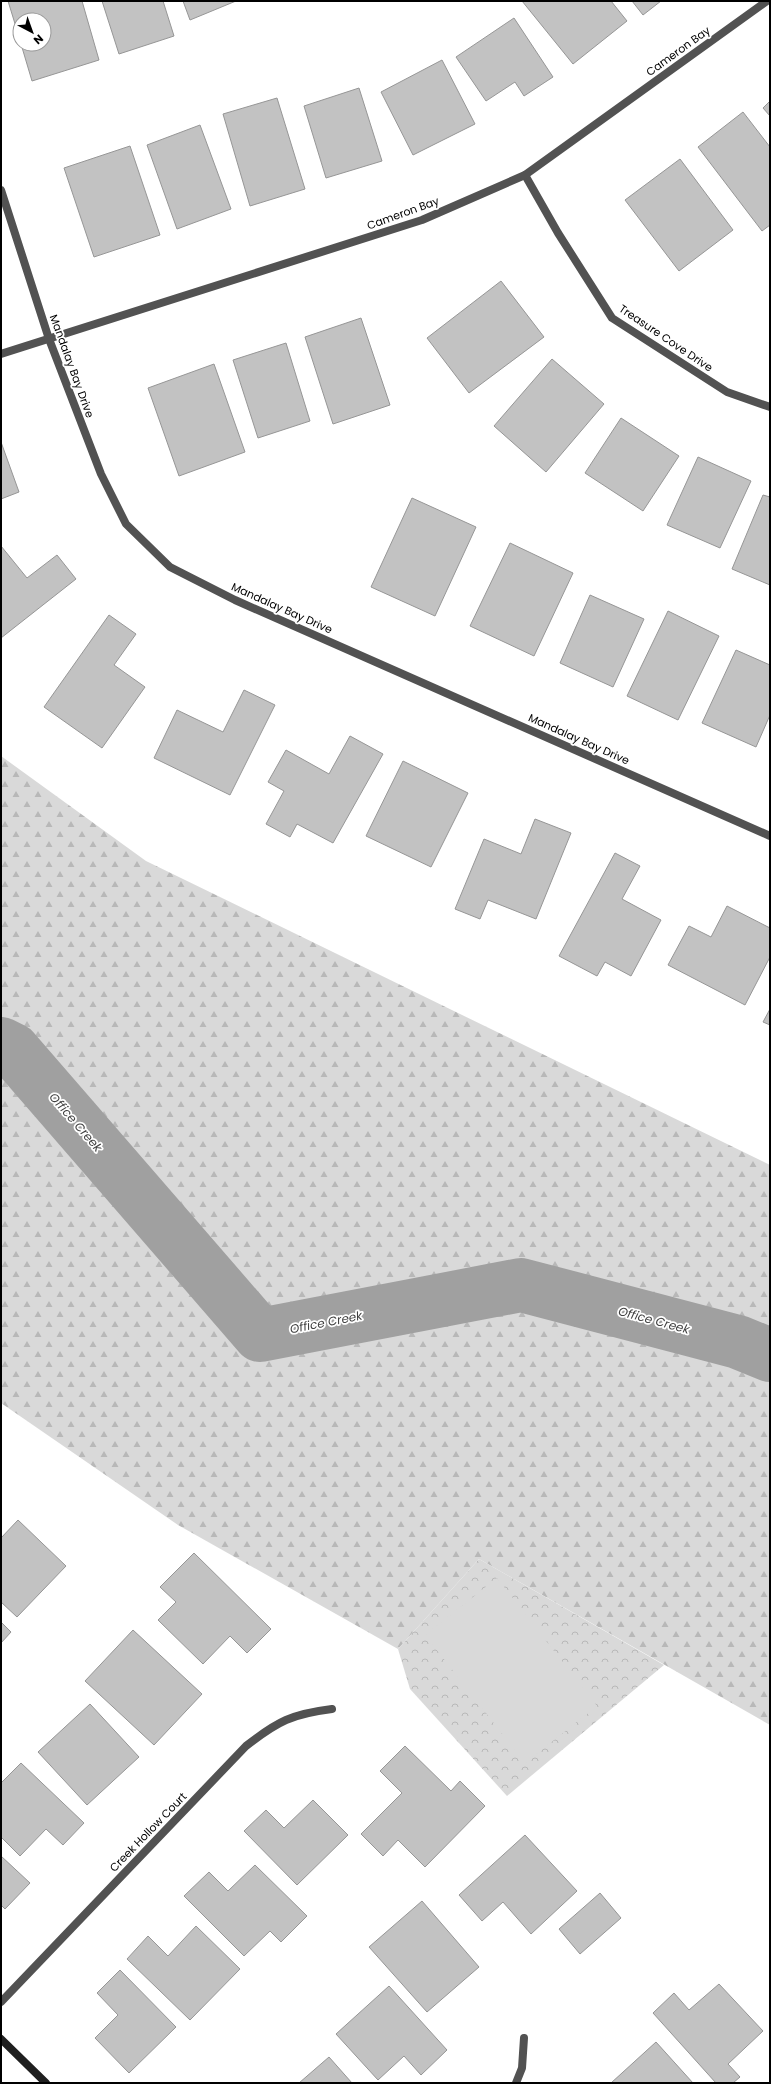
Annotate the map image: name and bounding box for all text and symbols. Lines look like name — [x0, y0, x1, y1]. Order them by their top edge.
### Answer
north arrow — [12, 12, 52, 52]
street label: Cameron Bay — [643, 22, 714, 80]
text: N — [30, 31, 47, 48]
street label: Cameron Bay — [365, 192, 442, 233]
street label: Treasure Cove Drive — [616, 301, 716, 375]
street label: Mandalay Bay Drive — [46, 312, 98, 420]
street label: Mandalay Bay Drive — [229, 579, 335, 638]
street label: Mandalay Bay Drive — [526, 710, 632, 769]
water label: Office Creek — [46, 1089, 107, 1156]
water label: Office Creek — [616, 1302, 692, 1338]
water label: Office Creek — [288, 1306, 364, 1337]
street label: Creek Hollow Court — [106, 1789, 190, 1875]

